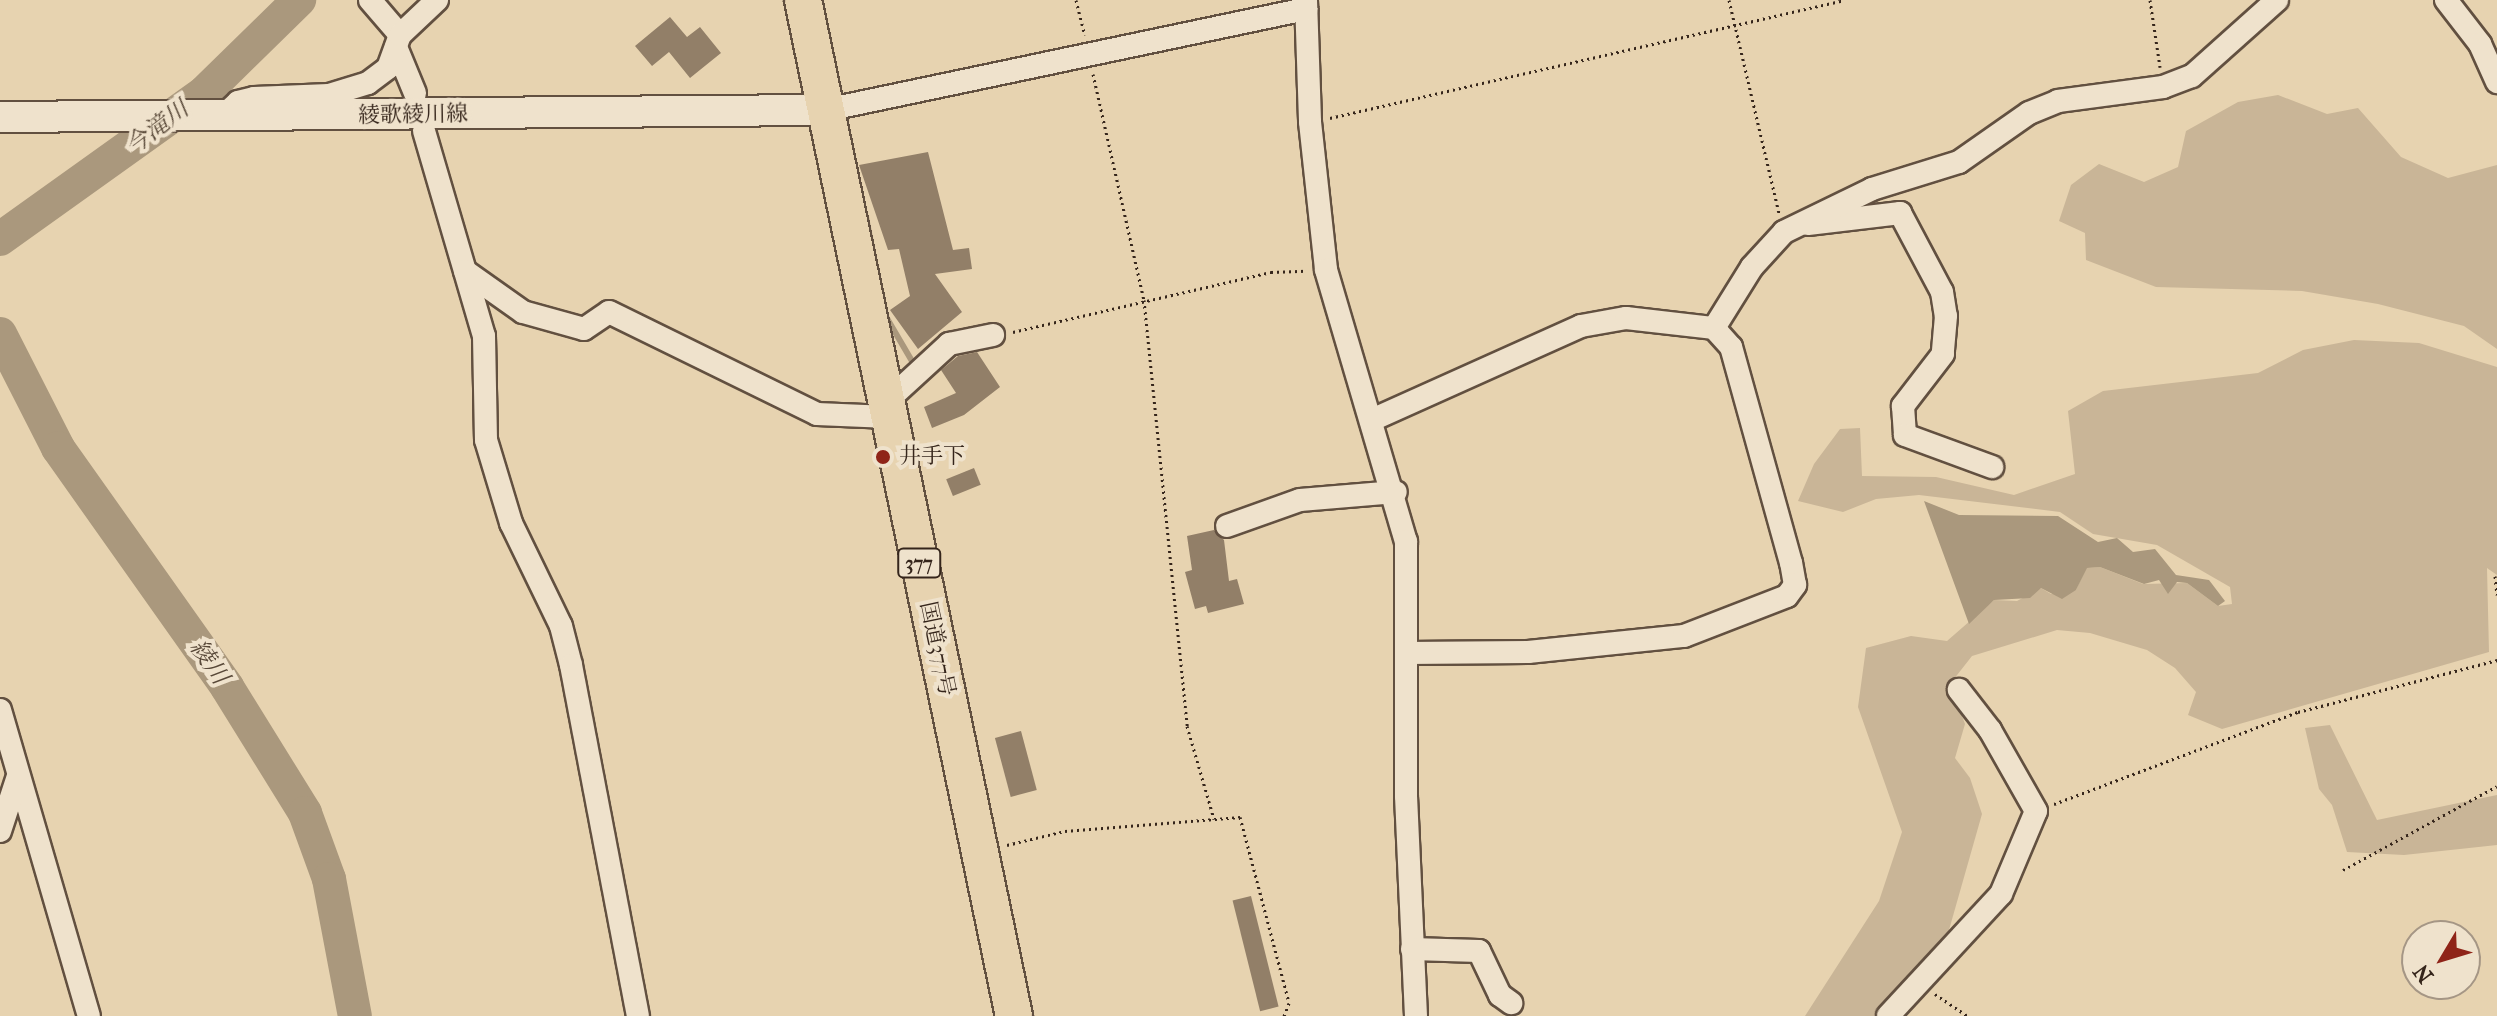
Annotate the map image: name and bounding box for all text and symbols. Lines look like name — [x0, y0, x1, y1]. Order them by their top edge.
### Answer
water label: 今滝川 — [120, 95, 194, 161]
street label: 綾歌綾川線 — [358, 101, 468, 129]
place label: 井手下 — [899, 444, 965, 470]
marker: 井手下 — [874, 448, 892, 466]
road number: 377 — [897, 547, 941, 579]
street label: 国道377号 — [914, 599, 960, 699]
water label: 綾川 — [183, 634, 235, 690]
north arrow — [2401, 920, 2481, 1000]
text: N — [2408, 959, 2439, 988]

